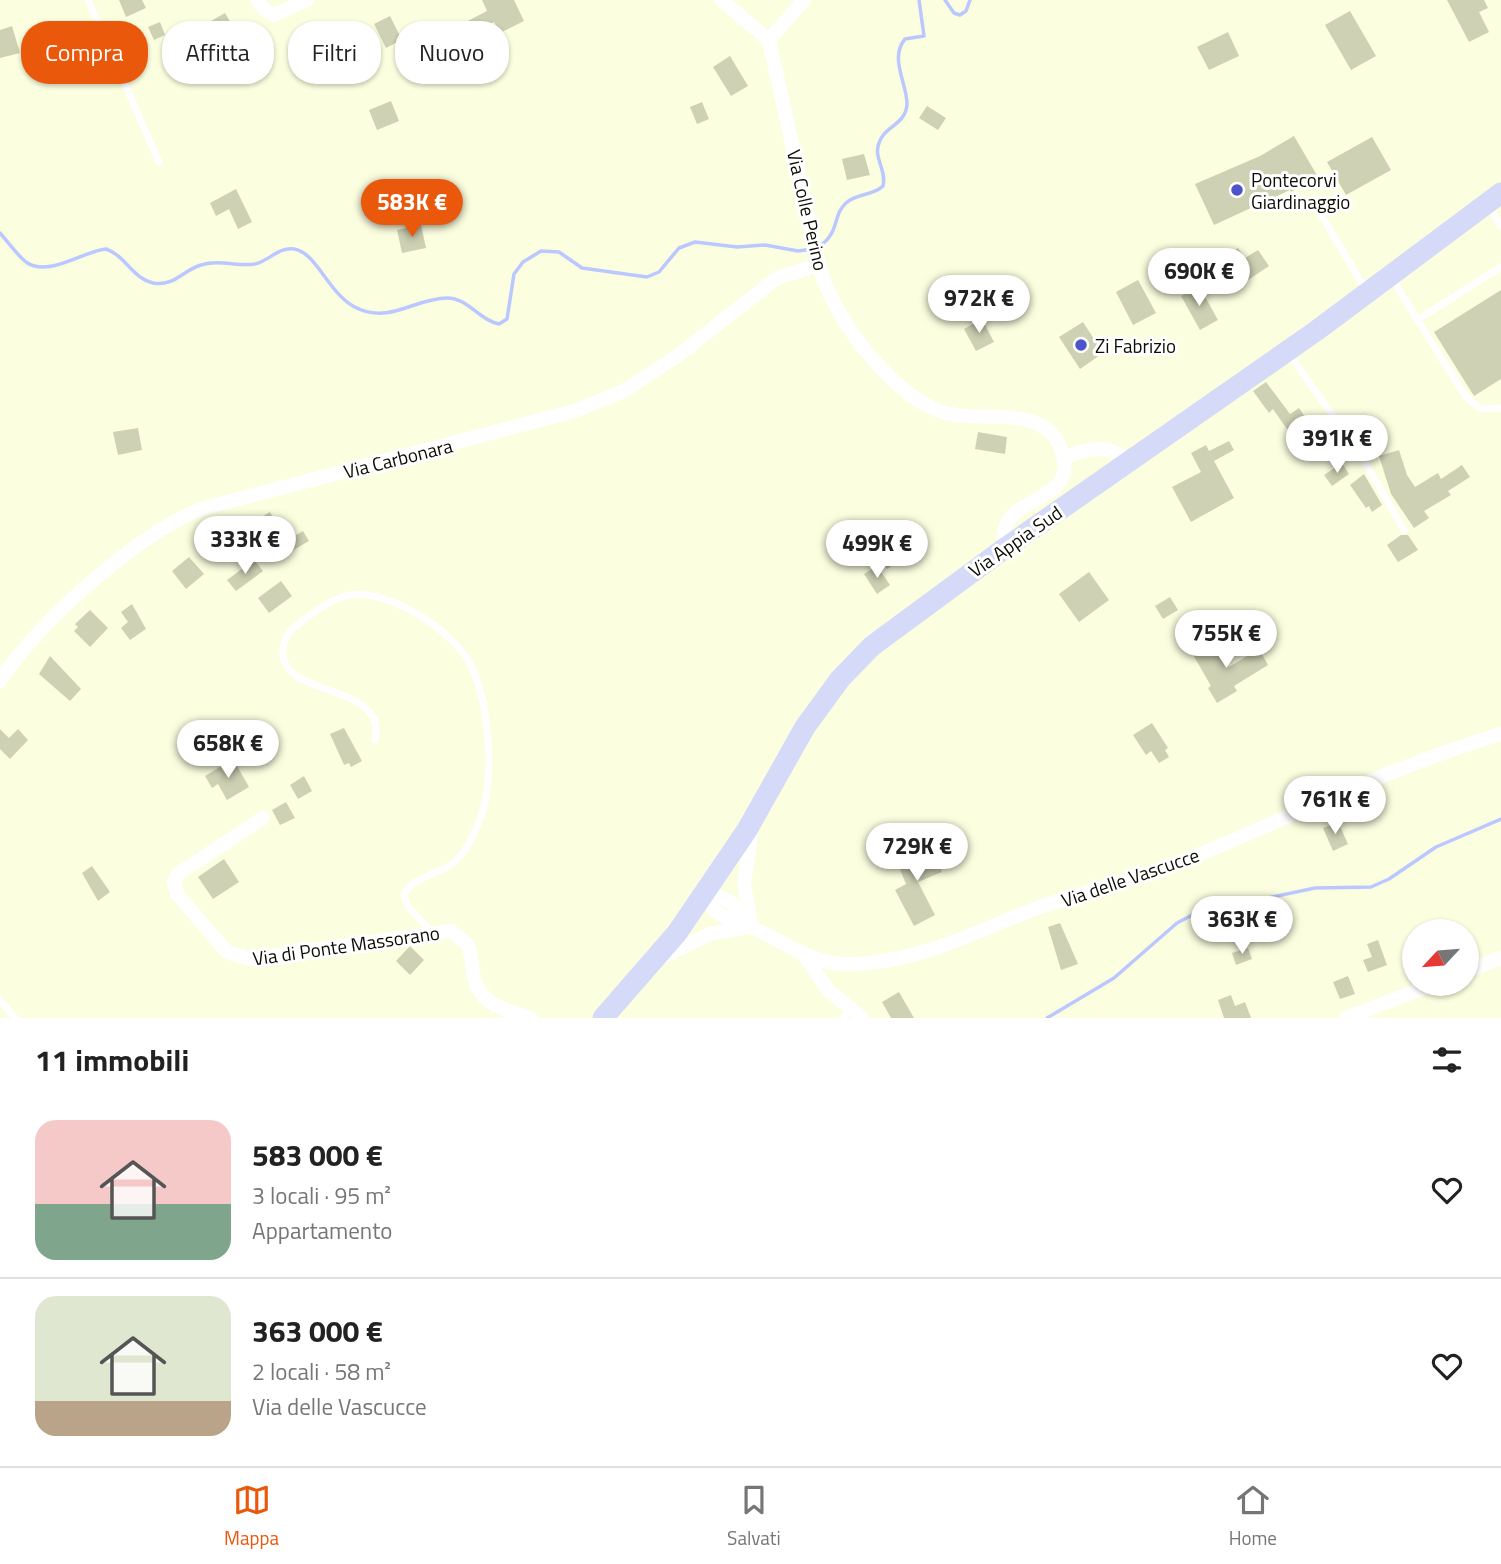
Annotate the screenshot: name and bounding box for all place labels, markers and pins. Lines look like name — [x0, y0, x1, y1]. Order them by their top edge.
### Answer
place label: Pontecorvi Giardinaggio — [1251, 165, 1350, 216]
pin: 583K € — [355, 180, 469, 239]
marker: Pontecorvi Giardinaggio — [1229, 182, 1245, 198]
pin: 690K € — [1142, 248, 1256, 308]
pin: 972K € — [922, 276, 1036, 335]
place label: Zi Fabrizio — [1095, 331, 1176, 360]
marker: Zi Fabrizio — [1073, 337, 1089, 353]
pin: 391K € — [1280, 416, 1394, 475]
pin: 333K € — [188, 516, 302, 576]
pin: 499K € — [820, 520, 934, 580]
pin: 755K € — [1169, 610, 1283, 670]
pin: 658K € — [171, 720, 285, 780]
pin: 761K € — [1278, 776, 1392, 836]
pin: 729K € — [860, 824, 974, 883]
pin: 363K € — [1185, 897, 1299, 956]

